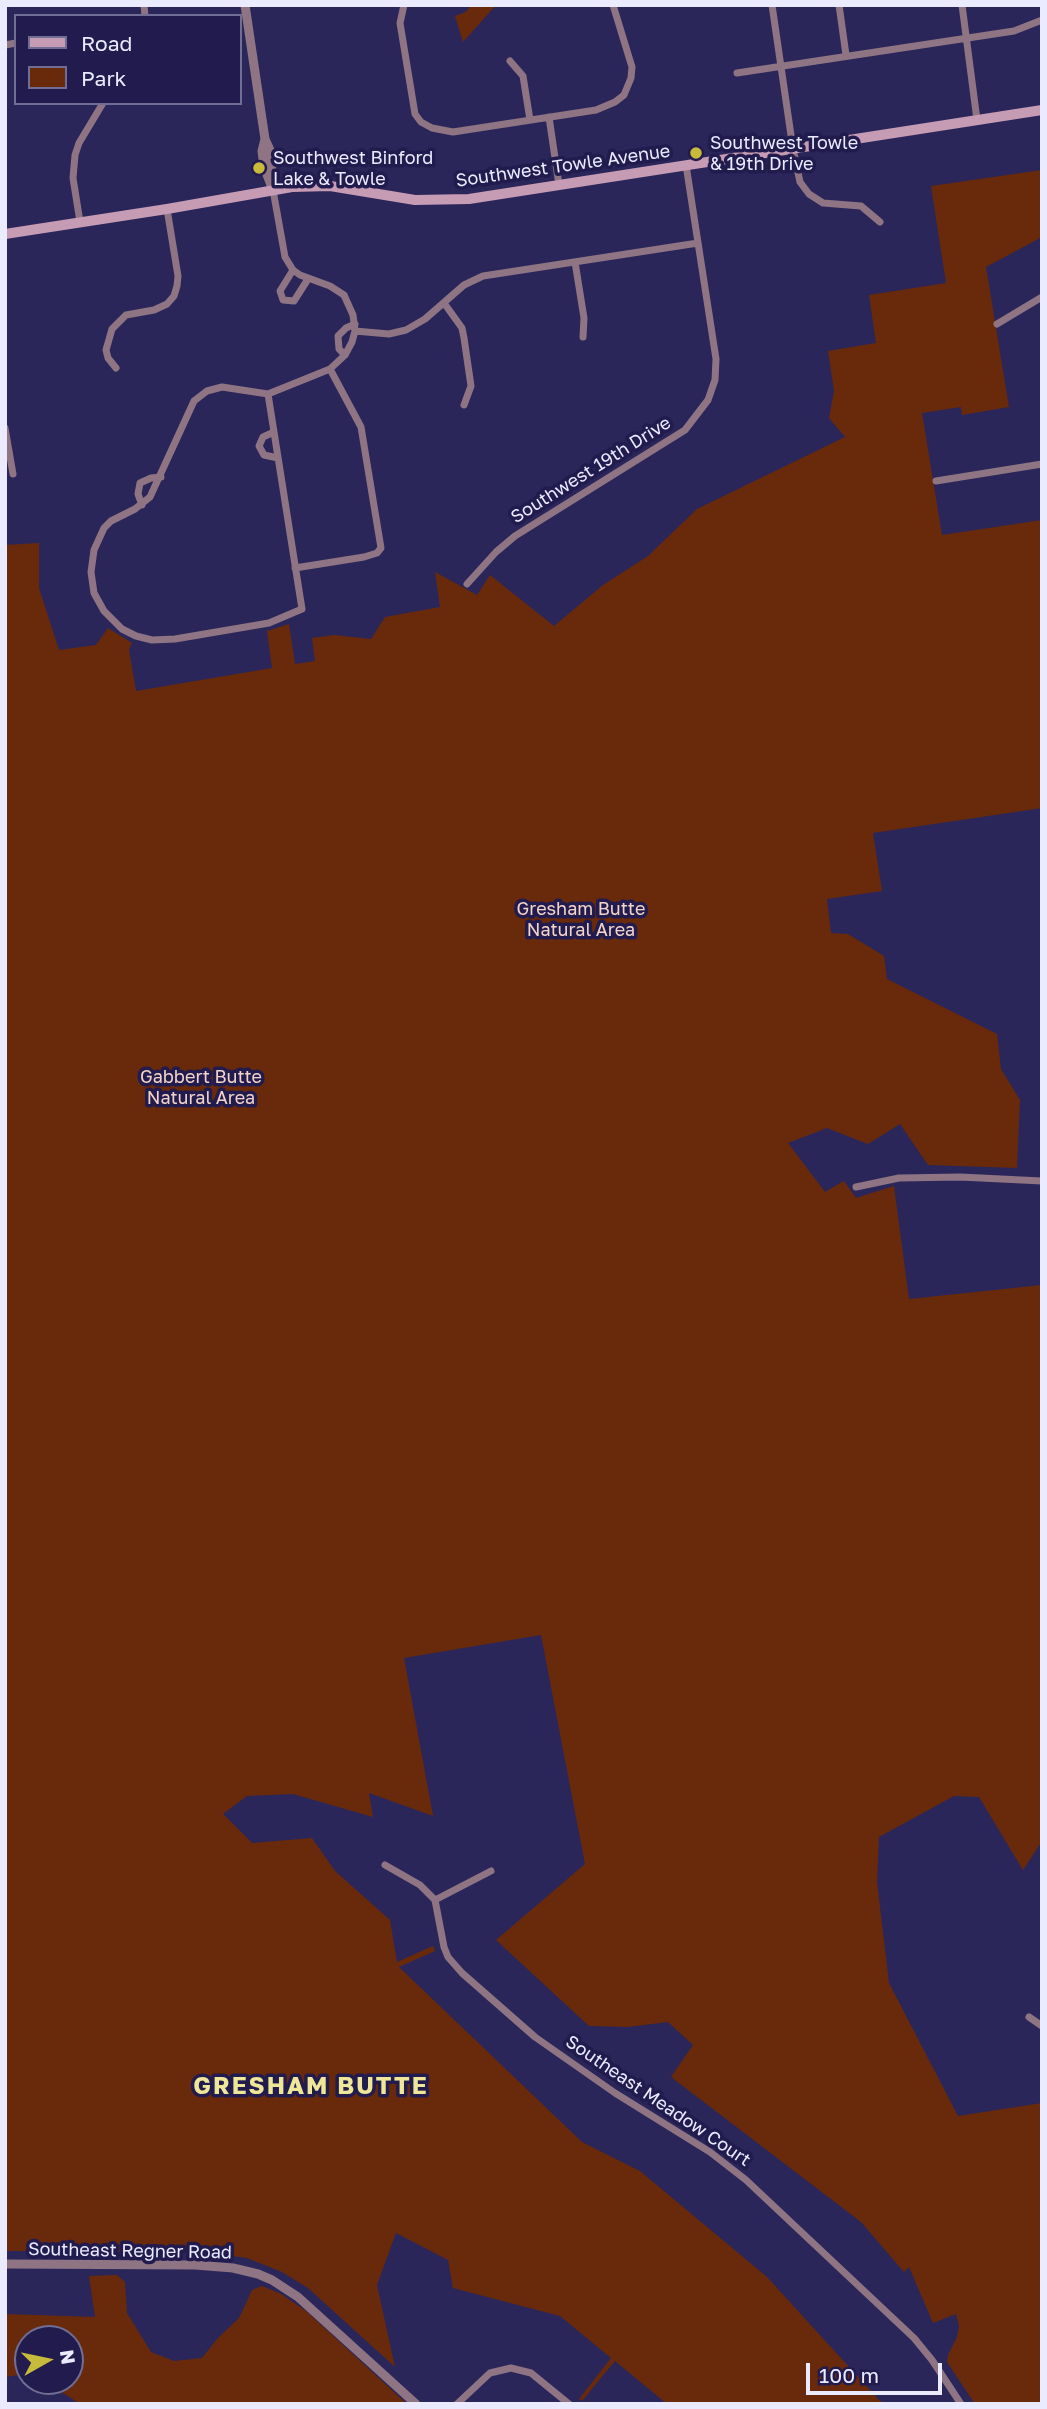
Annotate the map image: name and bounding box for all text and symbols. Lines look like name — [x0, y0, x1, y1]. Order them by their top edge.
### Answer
legend — [14, 14, 242, 105]
text: Road — [81, 30, 132, 56]
text: Park — [81, 65, 126, 91]
place label: Southwest Towle & 19th Drive — [710, 132, 858, 174]
street label: Southwest Towle Avenue — [454, 140, 672, 192]
marker: Southwest Towle & 19th Drive — [688, 145, 704, 161]
place label: Southwest Binford Lake & Towle — [273, 147, 433, 190]
marker: Southwest Binford Lake & Towle — [251, 160, 267, 176]
street label: Southwest 19th Drive — [507, 412, 675, 528]
park label: Gresham Butte Natural Area — [517, 898, 645, 940]
park label: Gabbert Butte Natural Area — [140, 1066, 262, 1108]
street label: Southeast Meadow Court — [561, 2031, 755, 2171]
district label: GRESHAM BUTTE — [195, 2072, 427, 2100]
street label: Southeast Regner Road — [28, 2238, 232, 2264]
north arrow — [14, 2325, 84, 2395]
text: N — [56, 2348, 81, 2366]
scale bar — [809, 2350, 946, 2394]
text: 100 m — [819, 2362, 879, 2388]

